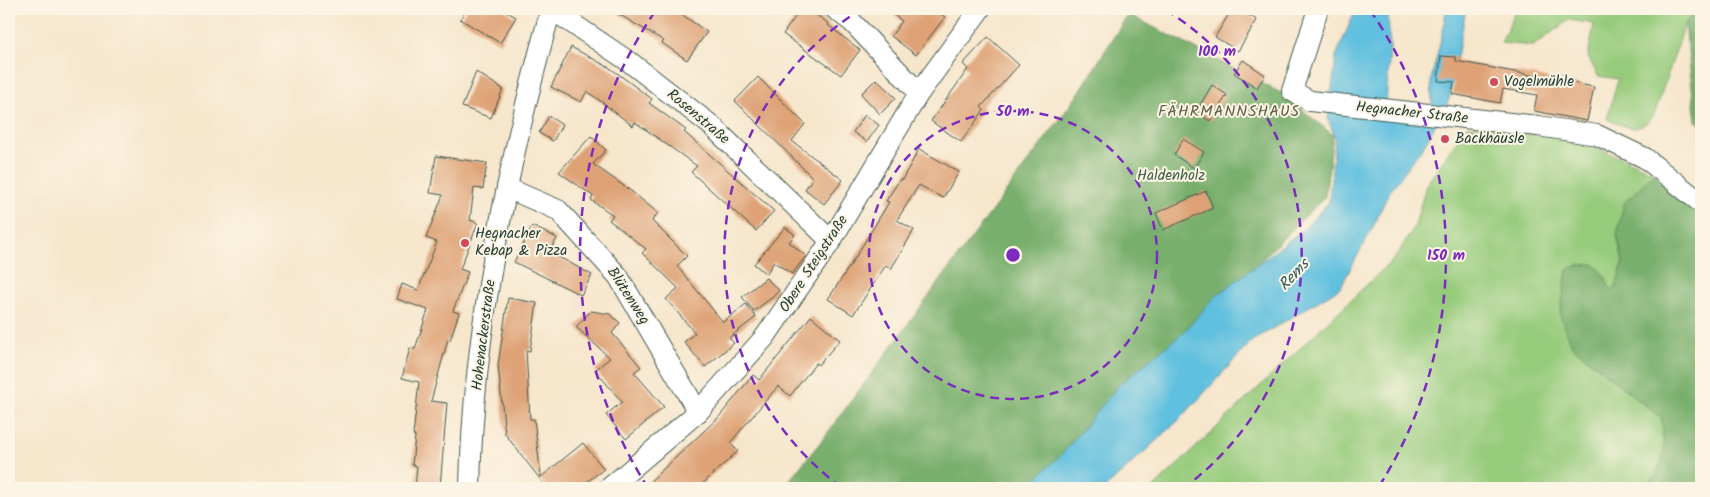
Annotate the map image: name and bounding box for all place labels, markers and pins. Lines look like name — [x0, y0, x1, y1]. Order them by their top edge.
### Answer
place label: Vogelmühle — [1504, 70, 1574, 94]
marker: Vogelmühle — [1488, 76, 1500, 88]
place label: Backhäusle — [1455, 127, 1525, 151]
marker: Backhäusle — [1439, 133, 1451, 145]
place label: Hegnacher Kebap & Pizza — [475, 222, 567, 263]
marker: Hegnacher Kebap & Pizza — [459, 237, 471, 249]
centre of rings — [1004, 246, 1022, 264]

